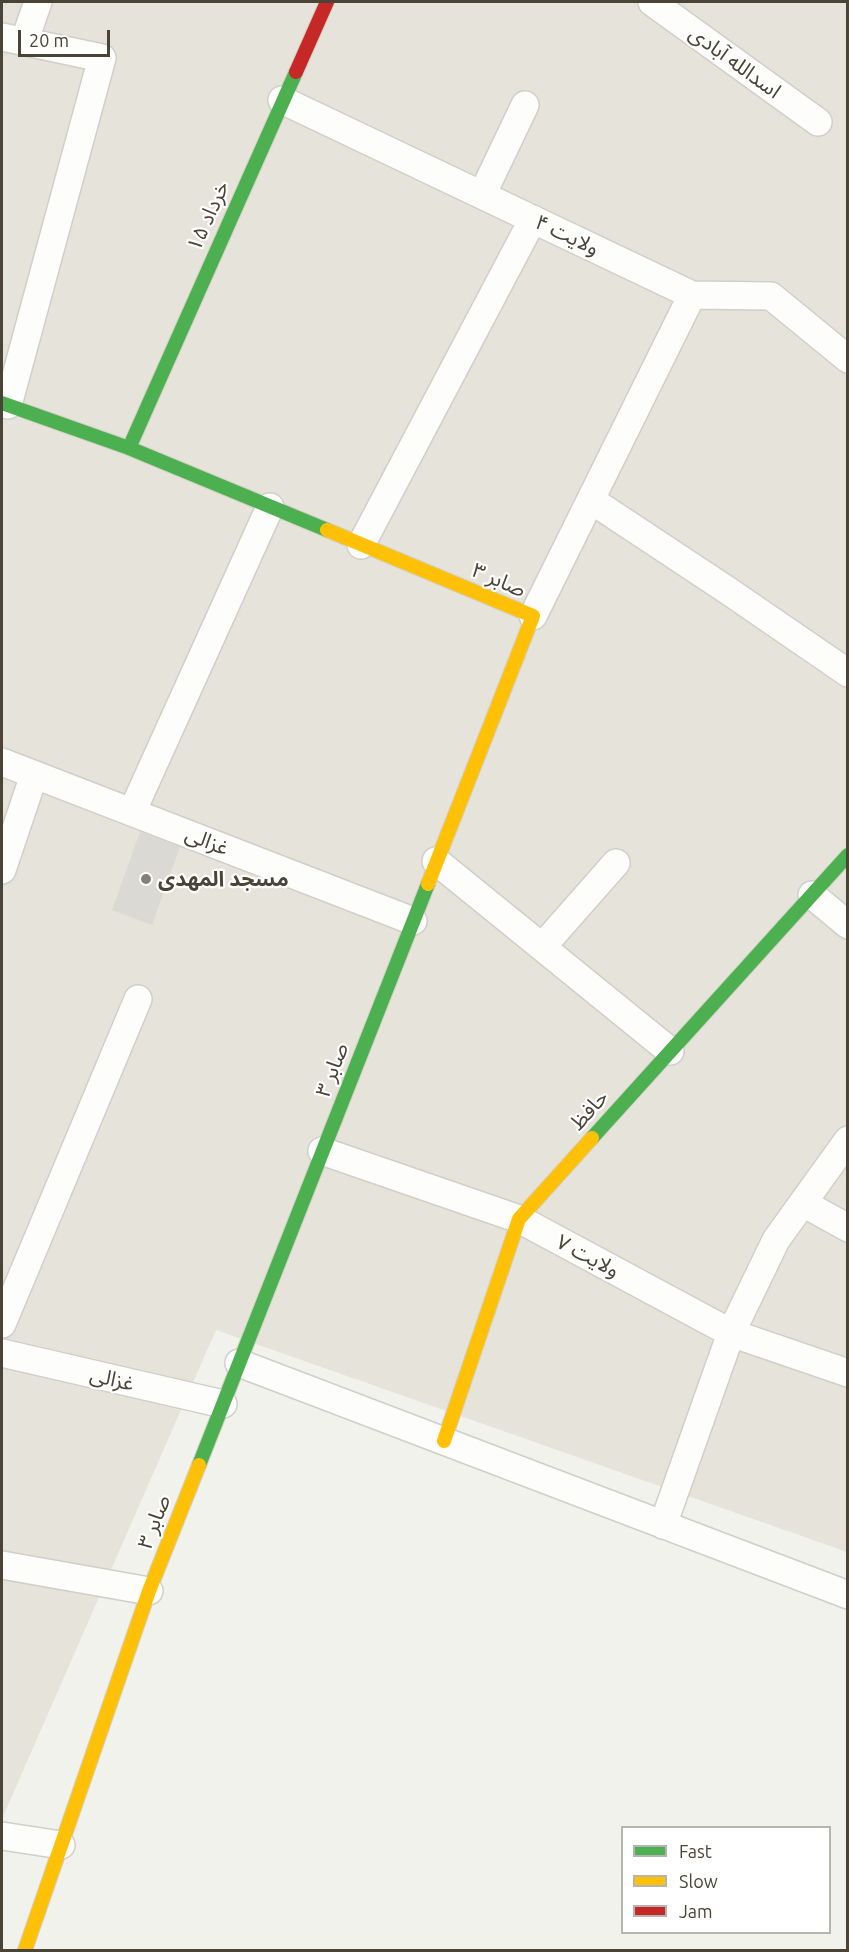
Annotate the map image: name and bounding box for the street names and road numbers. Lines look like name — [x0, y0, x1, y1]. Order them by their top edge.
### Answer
street label: اسدالله آبادی — [684, 20, 786, 104]
street label: ۱۵ خرداد — [181, 177, 235, 255]
street label: ولایت ۴ — [531, 209, 603, 261]
street label: صابر ۳ — [468, 557, 530, 603]
street label: غزالی — [182, 821, 232, 861]
street label: صابر ۳ — [310, 1039, 354, 1101]
street label: حافظ — [564, 1085, 614, 1135]
street label: ولایت ۷ — [552, 1229, 624, 1283]
street label: غزالی — [88, 1362, 136, 1396]
street label: صابر ۳ — [132, 1491, 176, 1553]

